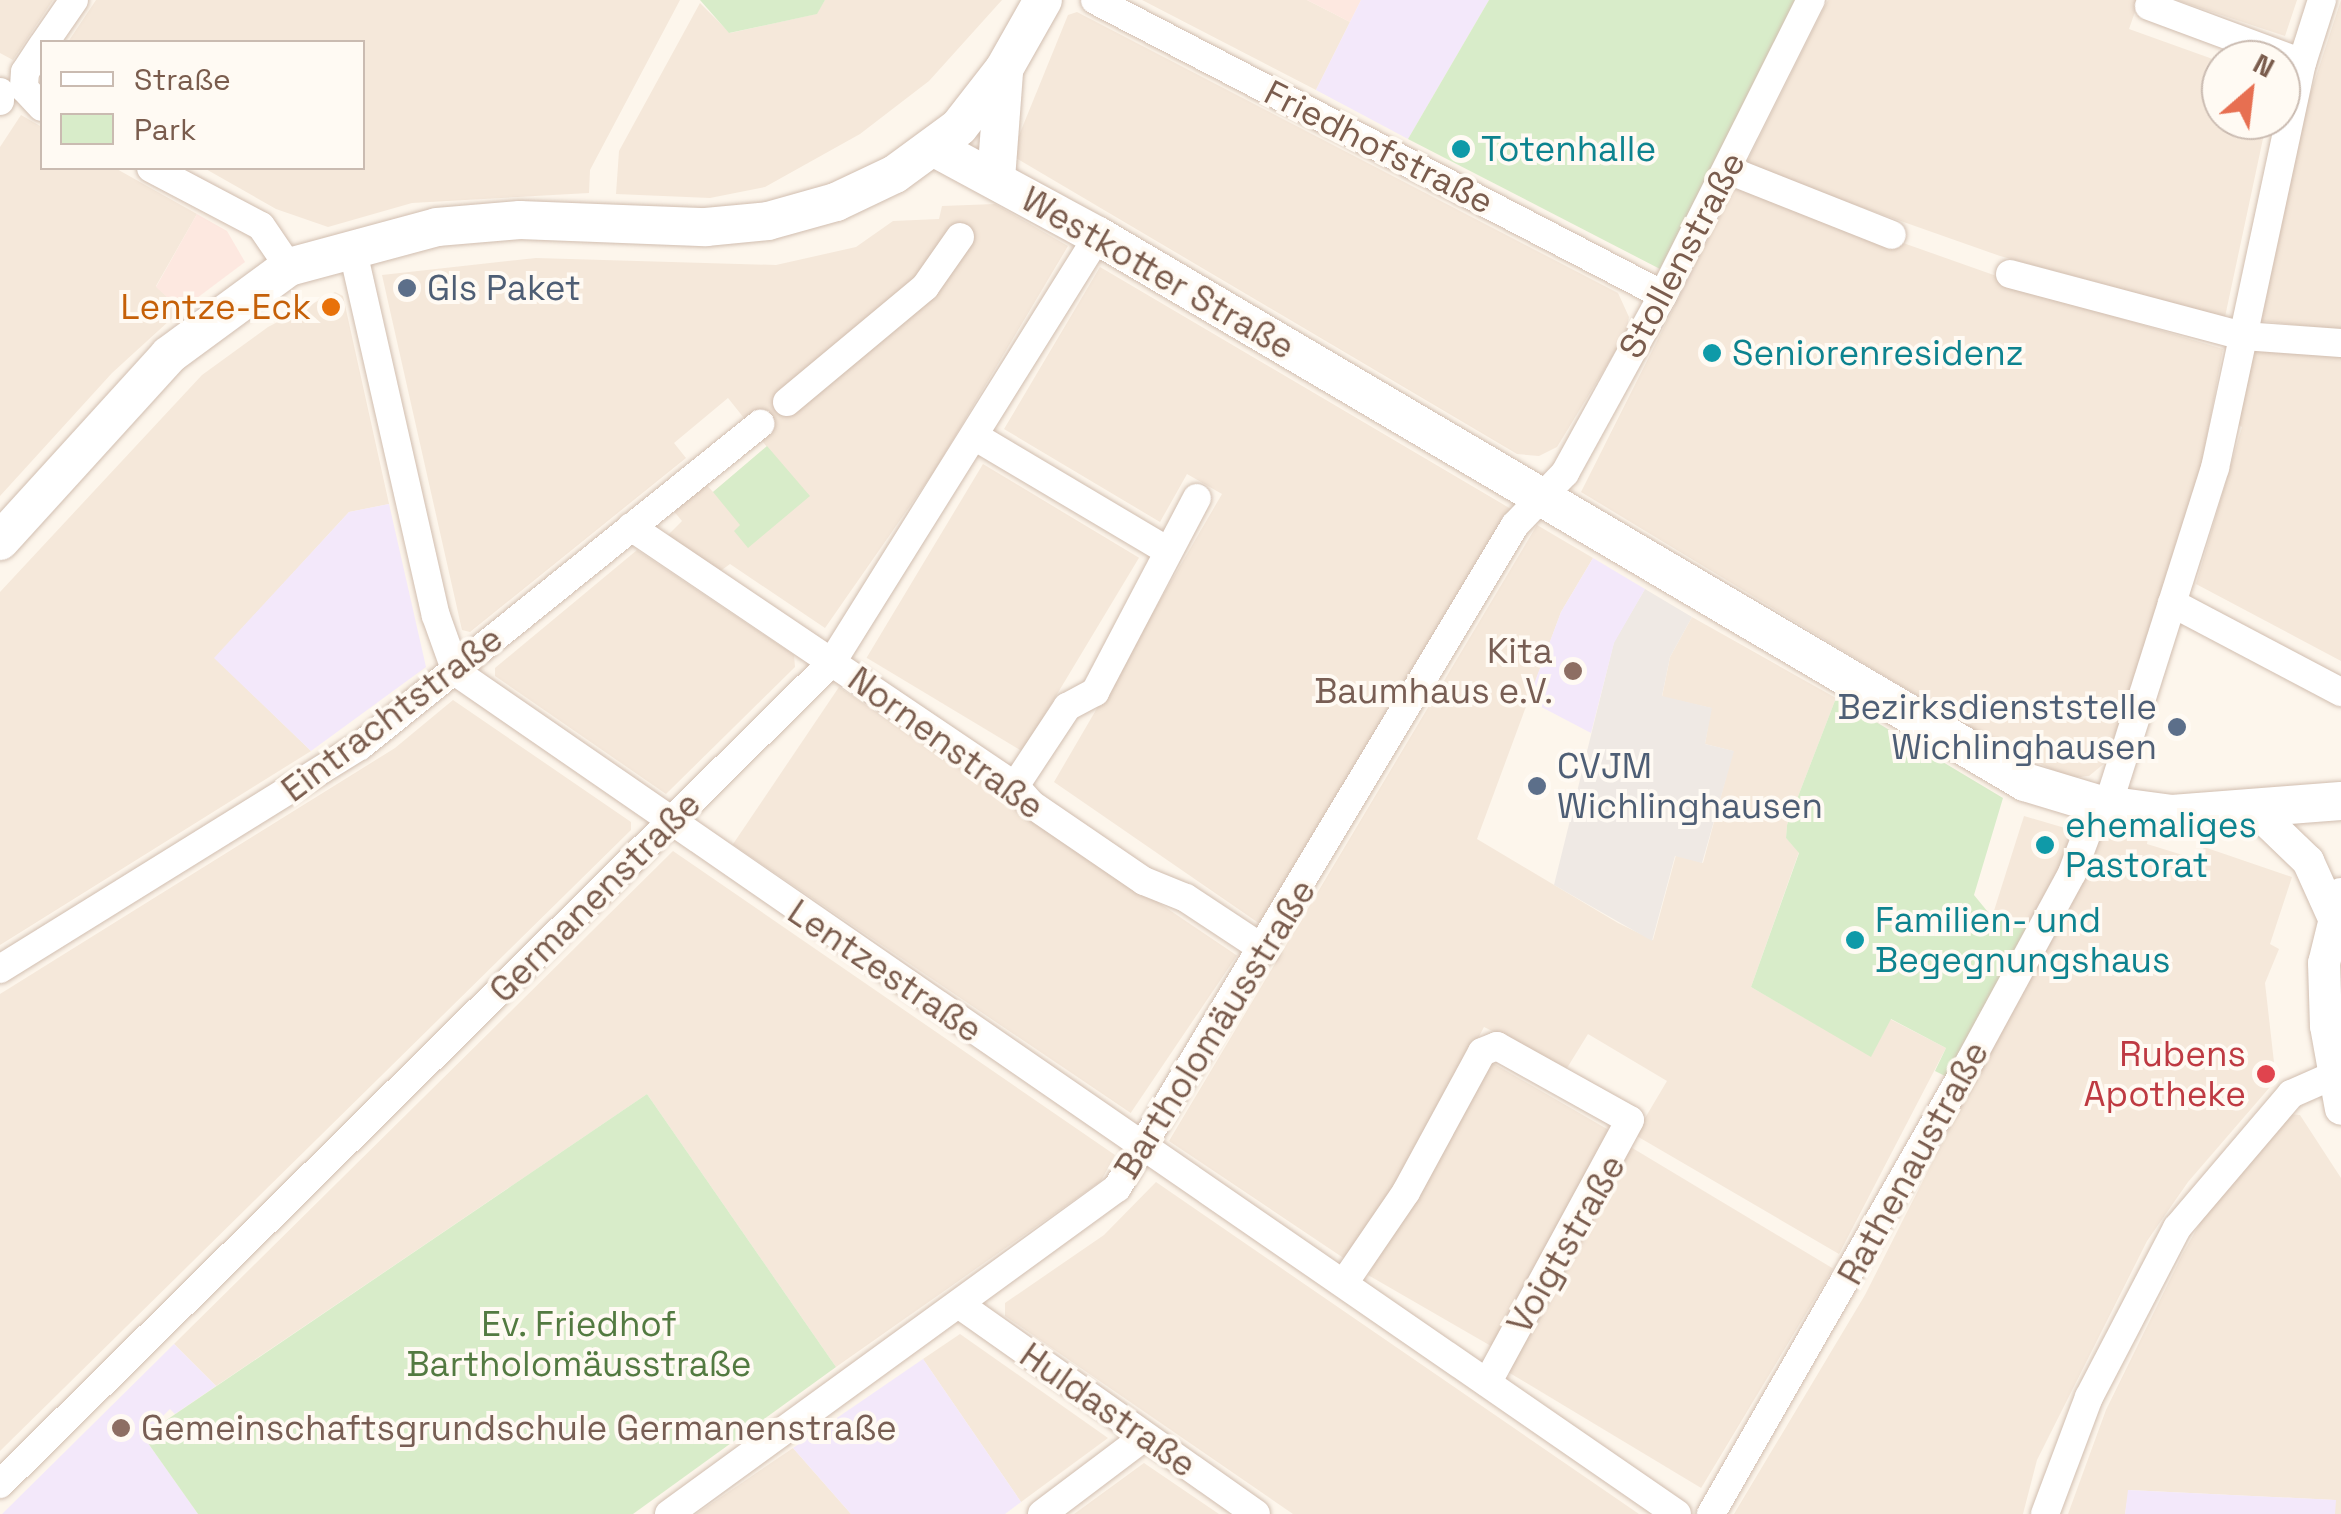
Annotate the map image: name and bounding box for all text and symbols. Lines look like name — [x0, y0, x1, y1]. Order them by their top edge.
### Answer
legend — [40, 40, 365, 170]
north arrow — [2201, 40, 2301, 140]
text: N — [2247, 45, 2281, 86]
text: Straße — [134, 60, 231, 99]
street label: Friedhofstraße — [1258, 71, 1500, 223]
text: Park — [134, 110, 196, 149]
place label: Totenhalle — [1481, 128, 1656, 170]
marker: Totenhalle — [1450, 138, 1472, 160]
street label: Stollenstraße — [1610, 145, 1754, 365]
street label: Westkotter Straße — [1014, 178, 1302, 368]
place label: Gls Paket — [427, 267, 581, 309]
marker: Gls Paket — [396, 277, 418, 299]
place label: Lentze-Eck — [121, 286, 311, 328]
marker: Lentze-Eck — [320, 296, 342, 318]
place label: Seniorenresidenz — [1732, 332, 2024, 374]
marker: Seniorenresidenz — [1701, 342, 1723, 364]
street label: Eintrachtstraße — [273, 617, 511, 811]
place label: Kita Baumhaus e.V. — [1314, 630, 1553, 712]
street label: Nornenstraße — [840, 658, 1052, 828]
marker: Kita Baumhaus e.V. — [1562, 660, 1584, 682]
place label: Bezirksdienststelle Wichlinghausen — [1837, 686, 2157, 768]
marker: Bezirksdienststelle Wichlinghausen — [2166, 716, 2188, 738]
place label: CVJM Wichlinghausen — [1557, 745, 1823, 827]
marker: CVJM Wichlinghausen — [1526, 775, 1548, 797]
street label: Germanenstraße — [481, 783, 709, 1011]
place label: ehemaliges Pastorat — [2065, 804, 2257, 886]
marker: ehemaliges Pastorat — [2034, 834, 2056, 856]
street label: Bartholomäusstraße — [1106, 872, 1324, 1186]
street label: Lentzestraße — [780, 891, 990, 1051]
place label: Familien- und Begegnungshaus — [1875, 899, 2170, 981]
marker: Familien- und Begegnungshaus — [1844, 929, 1866, 951]
place label: Rubens Apotheke — [2084, 1033, 2246, 1115]
street label: Rathenaustraße — [1829, 1034, 1997, 1292]
marker: Rubens Apotheke — [2255, 1063, 2277, 1085]
street label: Voigtstraße — [1498, 1147, 1634, 1341]
park label: Ev. Friedhof Bartholomäusstraße — [406, 1303, 752, 1385]
street label: Huldastraße — [1012, 1334, 1204, 1486]
place label: Gemeinschaftsgrundschule Germanenstraße — [141, 1407, 897, 1449]
marker: Gemeinschaftsgrundschule Germanenstraße — [110, 1417, 132, 1439]

